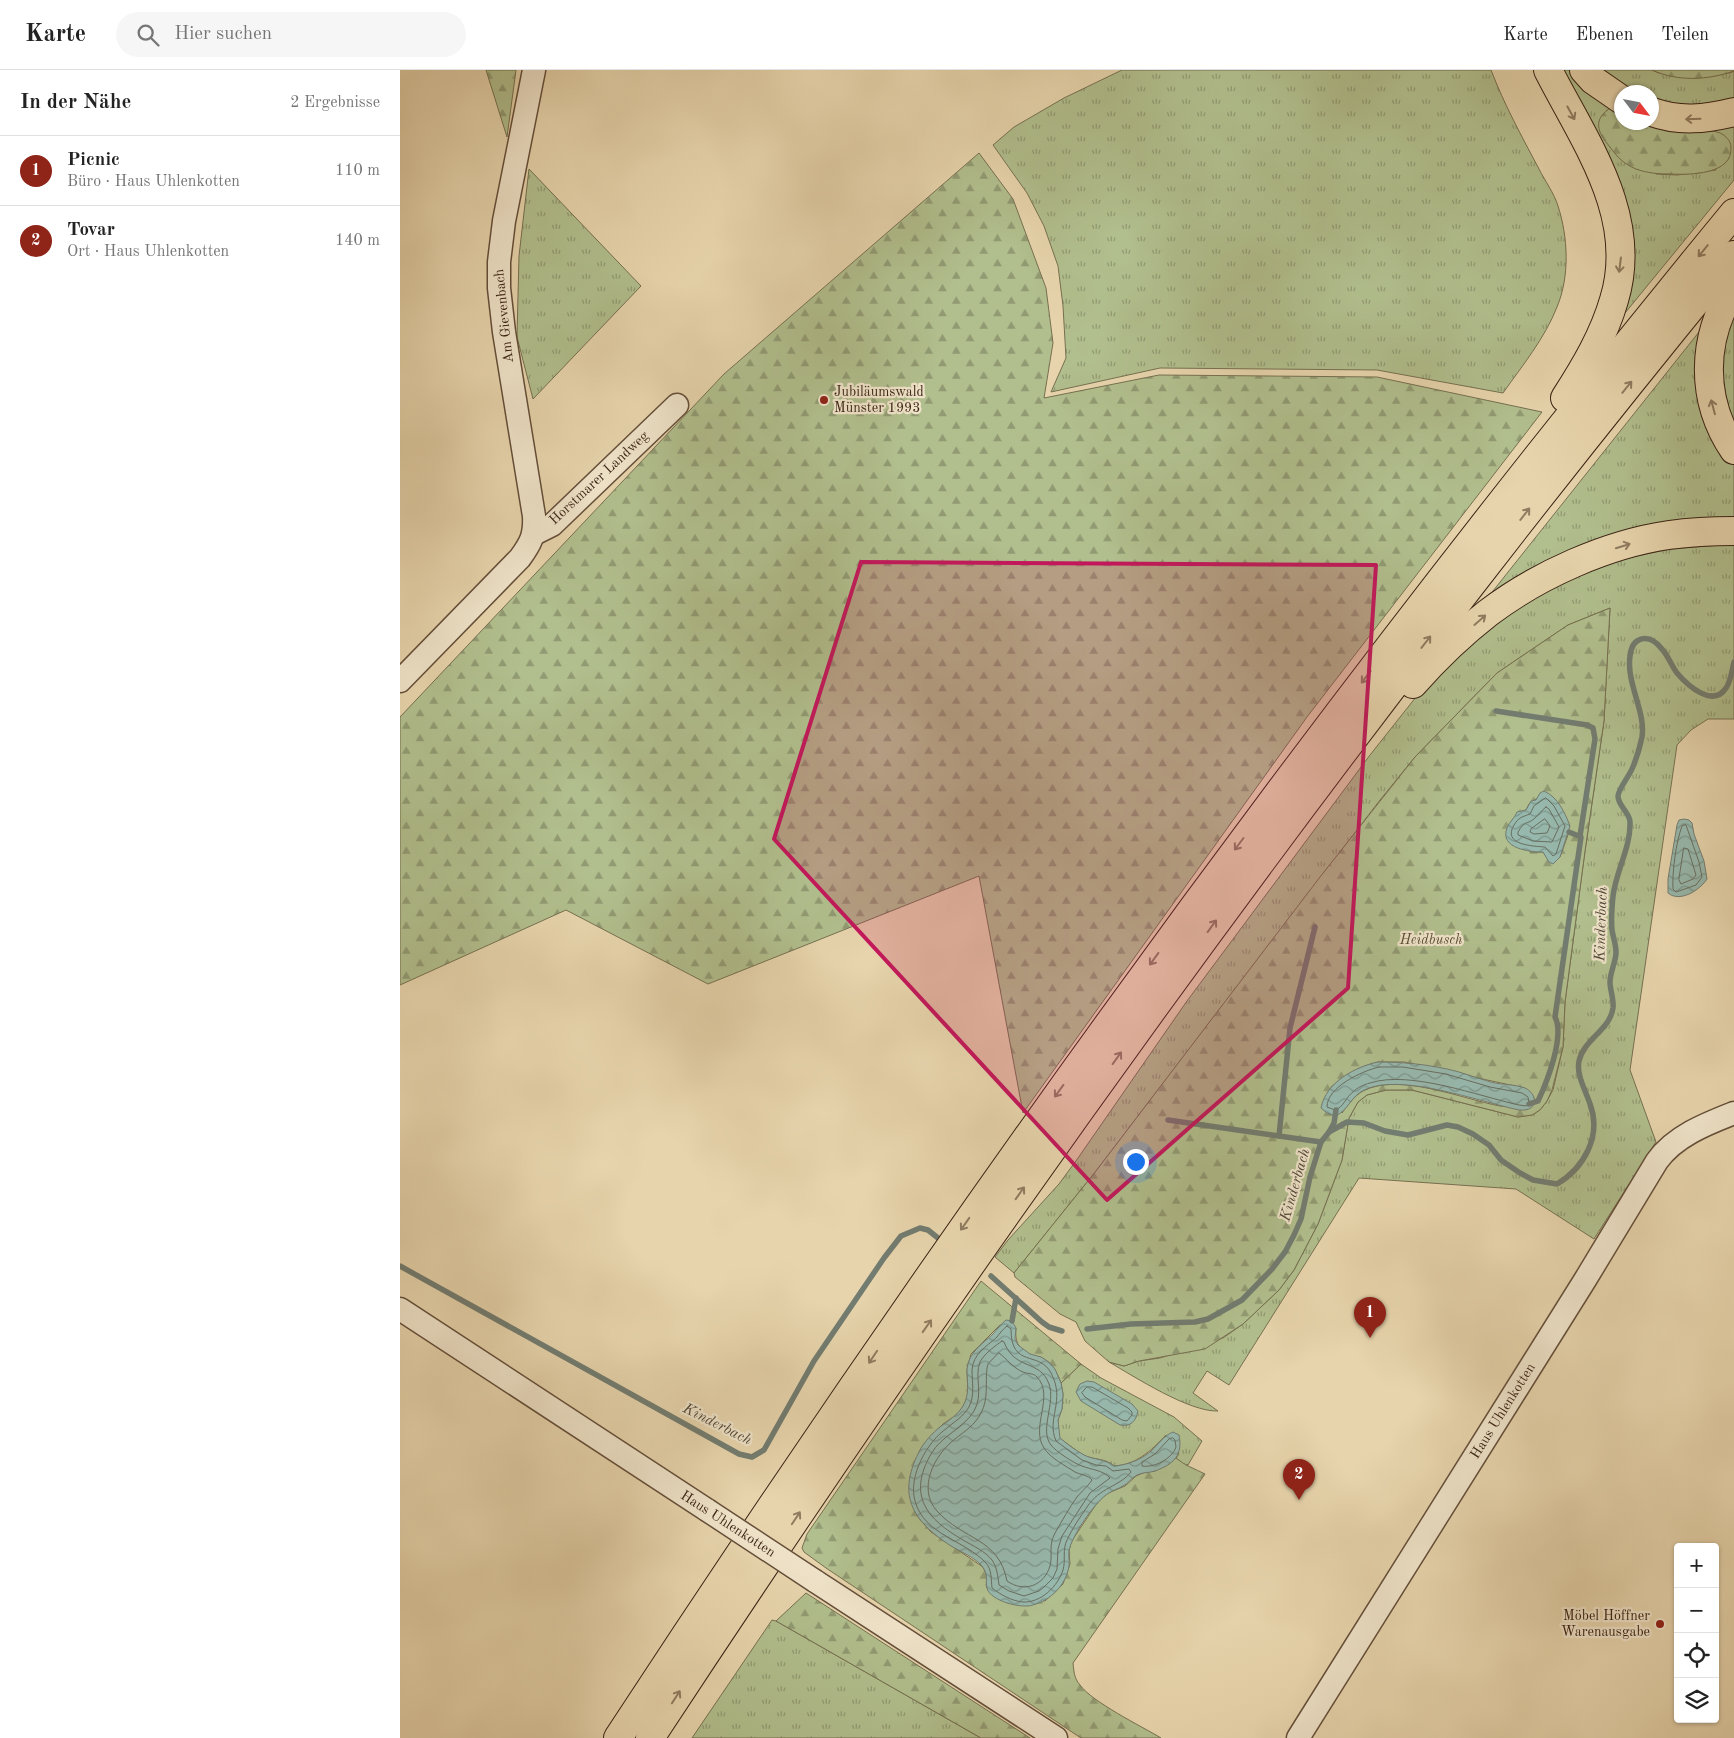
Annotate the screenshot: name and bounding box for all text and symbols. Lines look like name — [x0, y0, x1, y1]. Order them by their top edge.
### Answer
search box — [116, 12, 466, 57]
icon: search — [134, 21, 162, 49]
text: Karte — [25, 23, 86, 47]
text: Hier suchen — [174, 25, 272, 44]
text: Karte — [1503, 26, 1548, 44]
text: Ebenen — [1576, 26, 1633, 44]
text: Teilen — [1661, 26, 1709, 44]
north arrow — [1614, 85, 1659, 130]
text: In der Nähe — [20, 92, 131, 113]
text: 2 Ergebnisse — [290, 95, 380, 111]
one-way arrow — [1567, 105, 1576, 120]
one-way arrow — [1685, 114, 1701, 123]
text: Picnic — [67, 151, 120, 170]
text: 1 — [31, 163, 41, 179]
text: 110 m — [335, 163, 380, 179]
text: Büro · Haus Uhlenkotten — [67, 174, 240, 190]
text: Tovar — [67, 221, 115, 240]
text: 2 — [31, 233, 41, 249]
text: 140 m — [335, 233, 380, 249]
text: Ort · Haus Uhlenkotten — [67, 244, 229, 260]
one-way arrow — [1698, 244, 1709, 257]
one-way arrow — [1615, 257, 1625, 273]
street label: Am Gievenbach — [492, 268, 516, 364]
one-way arrow — [1621, 381, 1632, 394]
place label: Jubiläumswald Münster 1993 — [834, 385, 924, 415]
marker: Jubiläumswald Münster 1993 — [818, 394, 830, 406]
one-way arrow — [1708, 399, 1718, 415]
street label: Horstmarer Landweg — [547, 428, 652, 527]
one-way arrow — [1520, 508, 1531, 521]
one-way arrow — [1615, 540, 1631, 550]
one-way arrow — [1473, 614, 1486, 626]
one-way arrow — [1420, 636, 1431, 649]
one-way arrow — [1360, 670, 1371, 683]
one-way arrow — [1234, 837, 1245, 850]
water label: Kinderbach — [1593, 886, 1611, 963]
one-way arrow — [1207, 919, 1217, 933]
park label: Heidbusch — [1399, 933, 1462, 947]
one-way arrow — [1149, 952, 1160, 965]
one-way arrow — [1111, 1052, 1122, 1065]
one-way arrow — [1054, 1084, 1065, 1097]
water label: Kinderbach — [1278, 1147, 1314, 1224]
your location — [1123, 1149, 1149, 1175]
one-way arrow — [1015, 1186, 1025, 1200]
one-way arrow — [960, 1216, 970, 1230]
pin: 1 — [1354, 1297, 1386, 1338]
one-way arrow — [922, 1319, 932, 1333]
one-way arrow — [868, 1350, 878, 1364]
street label: Haus Uhlenkotten — [1468, 1360, 1538, 1461]
water label: Kinderbach — [679, 1401, 754, 1449]
pin: 2 — [1283, 1459, 1315, 1500]
street label: Haus Uhlenkotten — [678, 1488, 778, 1560]
one-way arrow — [791, 1512, 801, 1526]
map controls — [1674, 1543, 1719, 1723]
button: + — [1674, 1543, 1719, 1588]
button: − — [1674, 1588, 1719, 1633]
place label: Möbel Höffner Warenausgabe — [1561, 1609, 1650, 1639]
marker: Möbel Höffner Warenausgabe — [1654, 1618, 1666, 1630]
button: locate — [1674, 1633, 1719, 1678]
button: layers — [1674, 1678, 1719, 1723]
one-way arrow — [672, 1691, 682, 1705]

